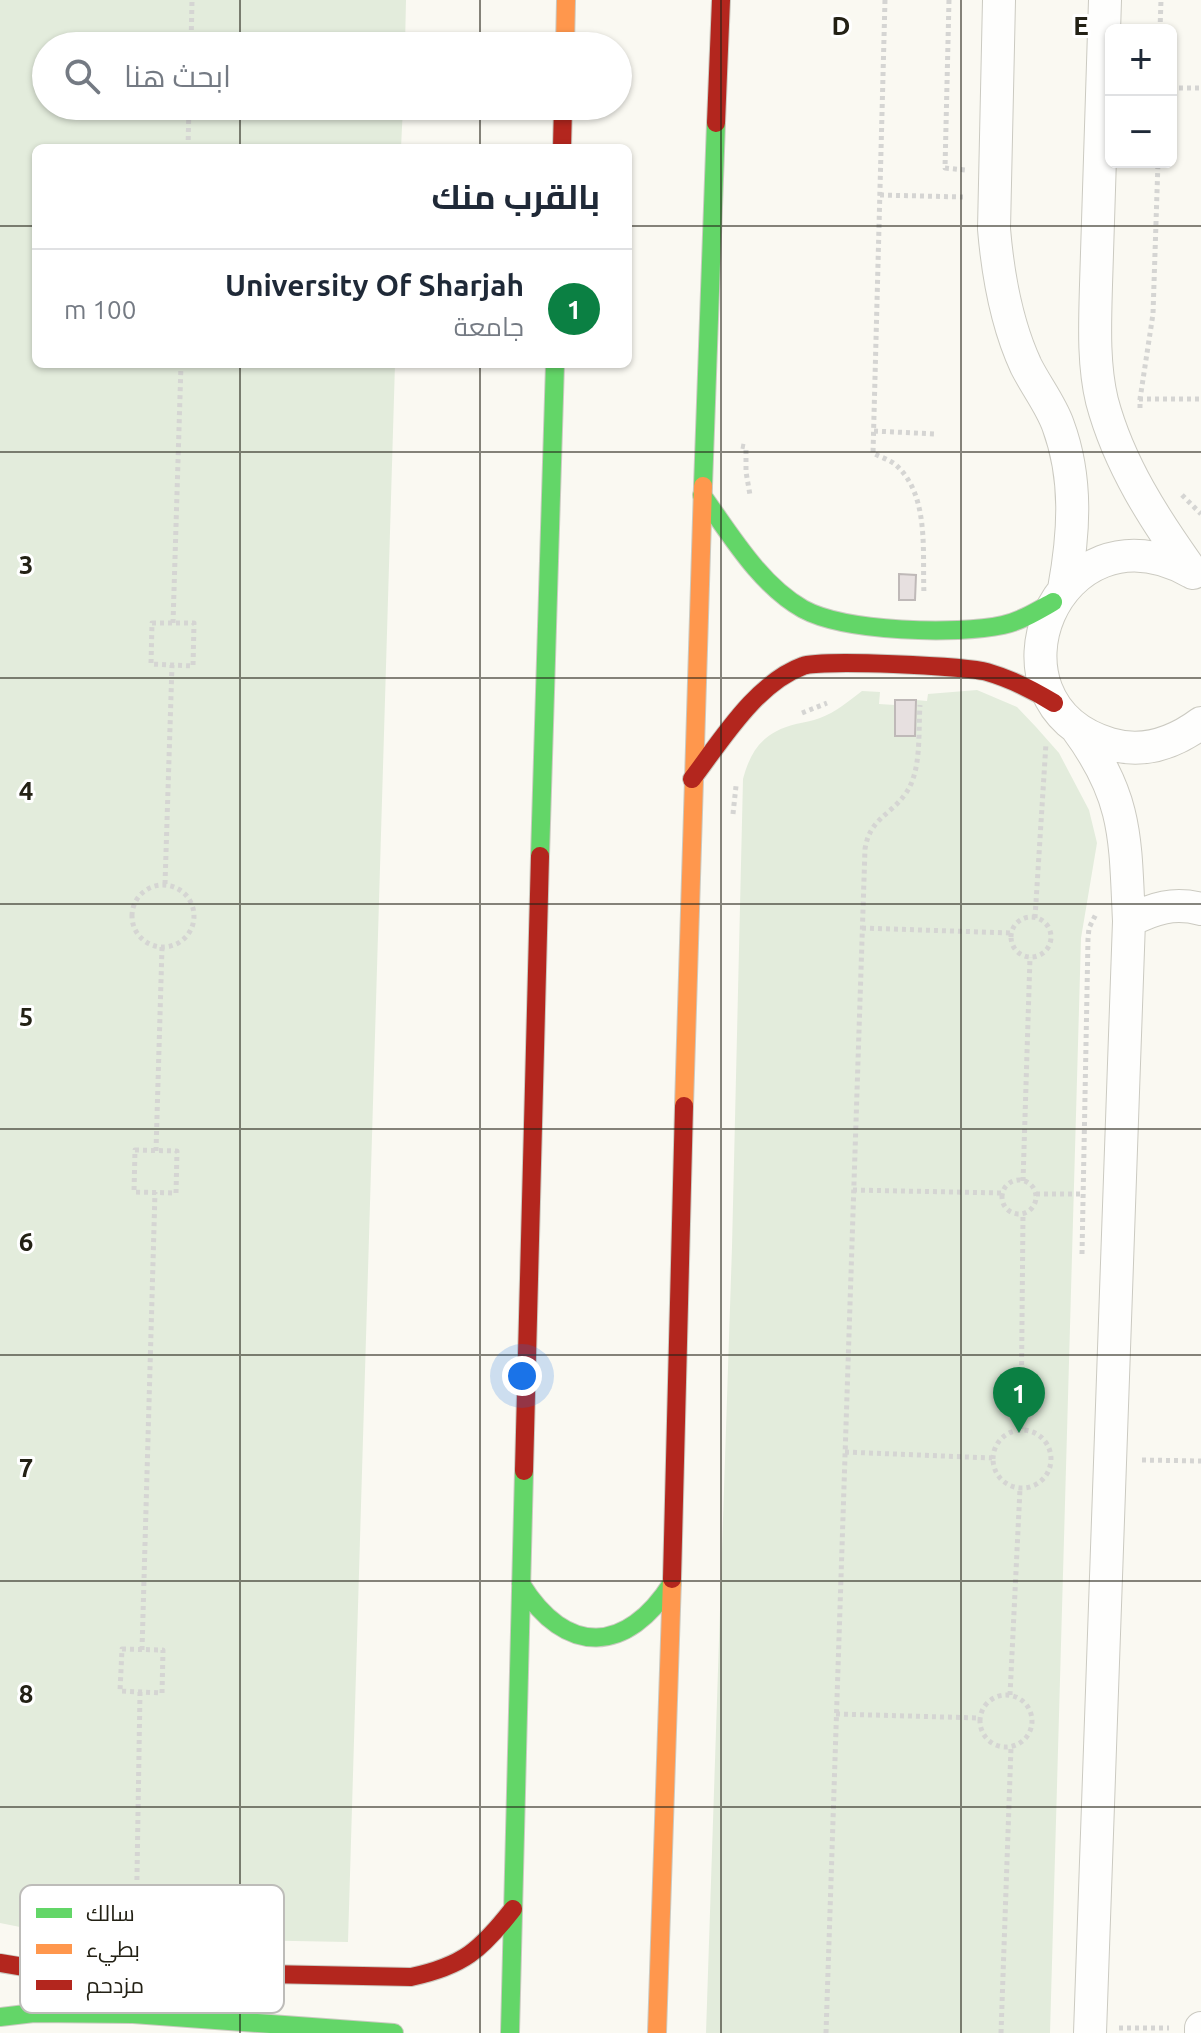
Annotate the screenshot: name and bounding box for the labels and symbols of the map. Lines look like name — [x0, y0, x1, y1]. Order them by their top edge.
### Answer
text: D — [832, 11, 850, 40]
text: E — [1073, 11, 1089, 40]
text: 3 — [19, 550, 33, 579]
text: 4 — [19, 776, 33, 805]
text: 5 — [19, 1002, 33, 1031]
text: 6 — [19, 1227, 33, 1256]
your location — [502, 1356, 542, 1396]
pin: 1 — [993, 1367, 1045, 1433]
text: 7 — [19, 1453, 33, 1482]
text: 8 — [19, 1679, 33, 1708]
legend — [20, 1885, 284, 2013]
text: سالك — [86, 1900, 135, 1925]
text: بطيء — [86, 1936, 140, 1966]
text: مزدحم — [86, 1972, 144, 2001]

